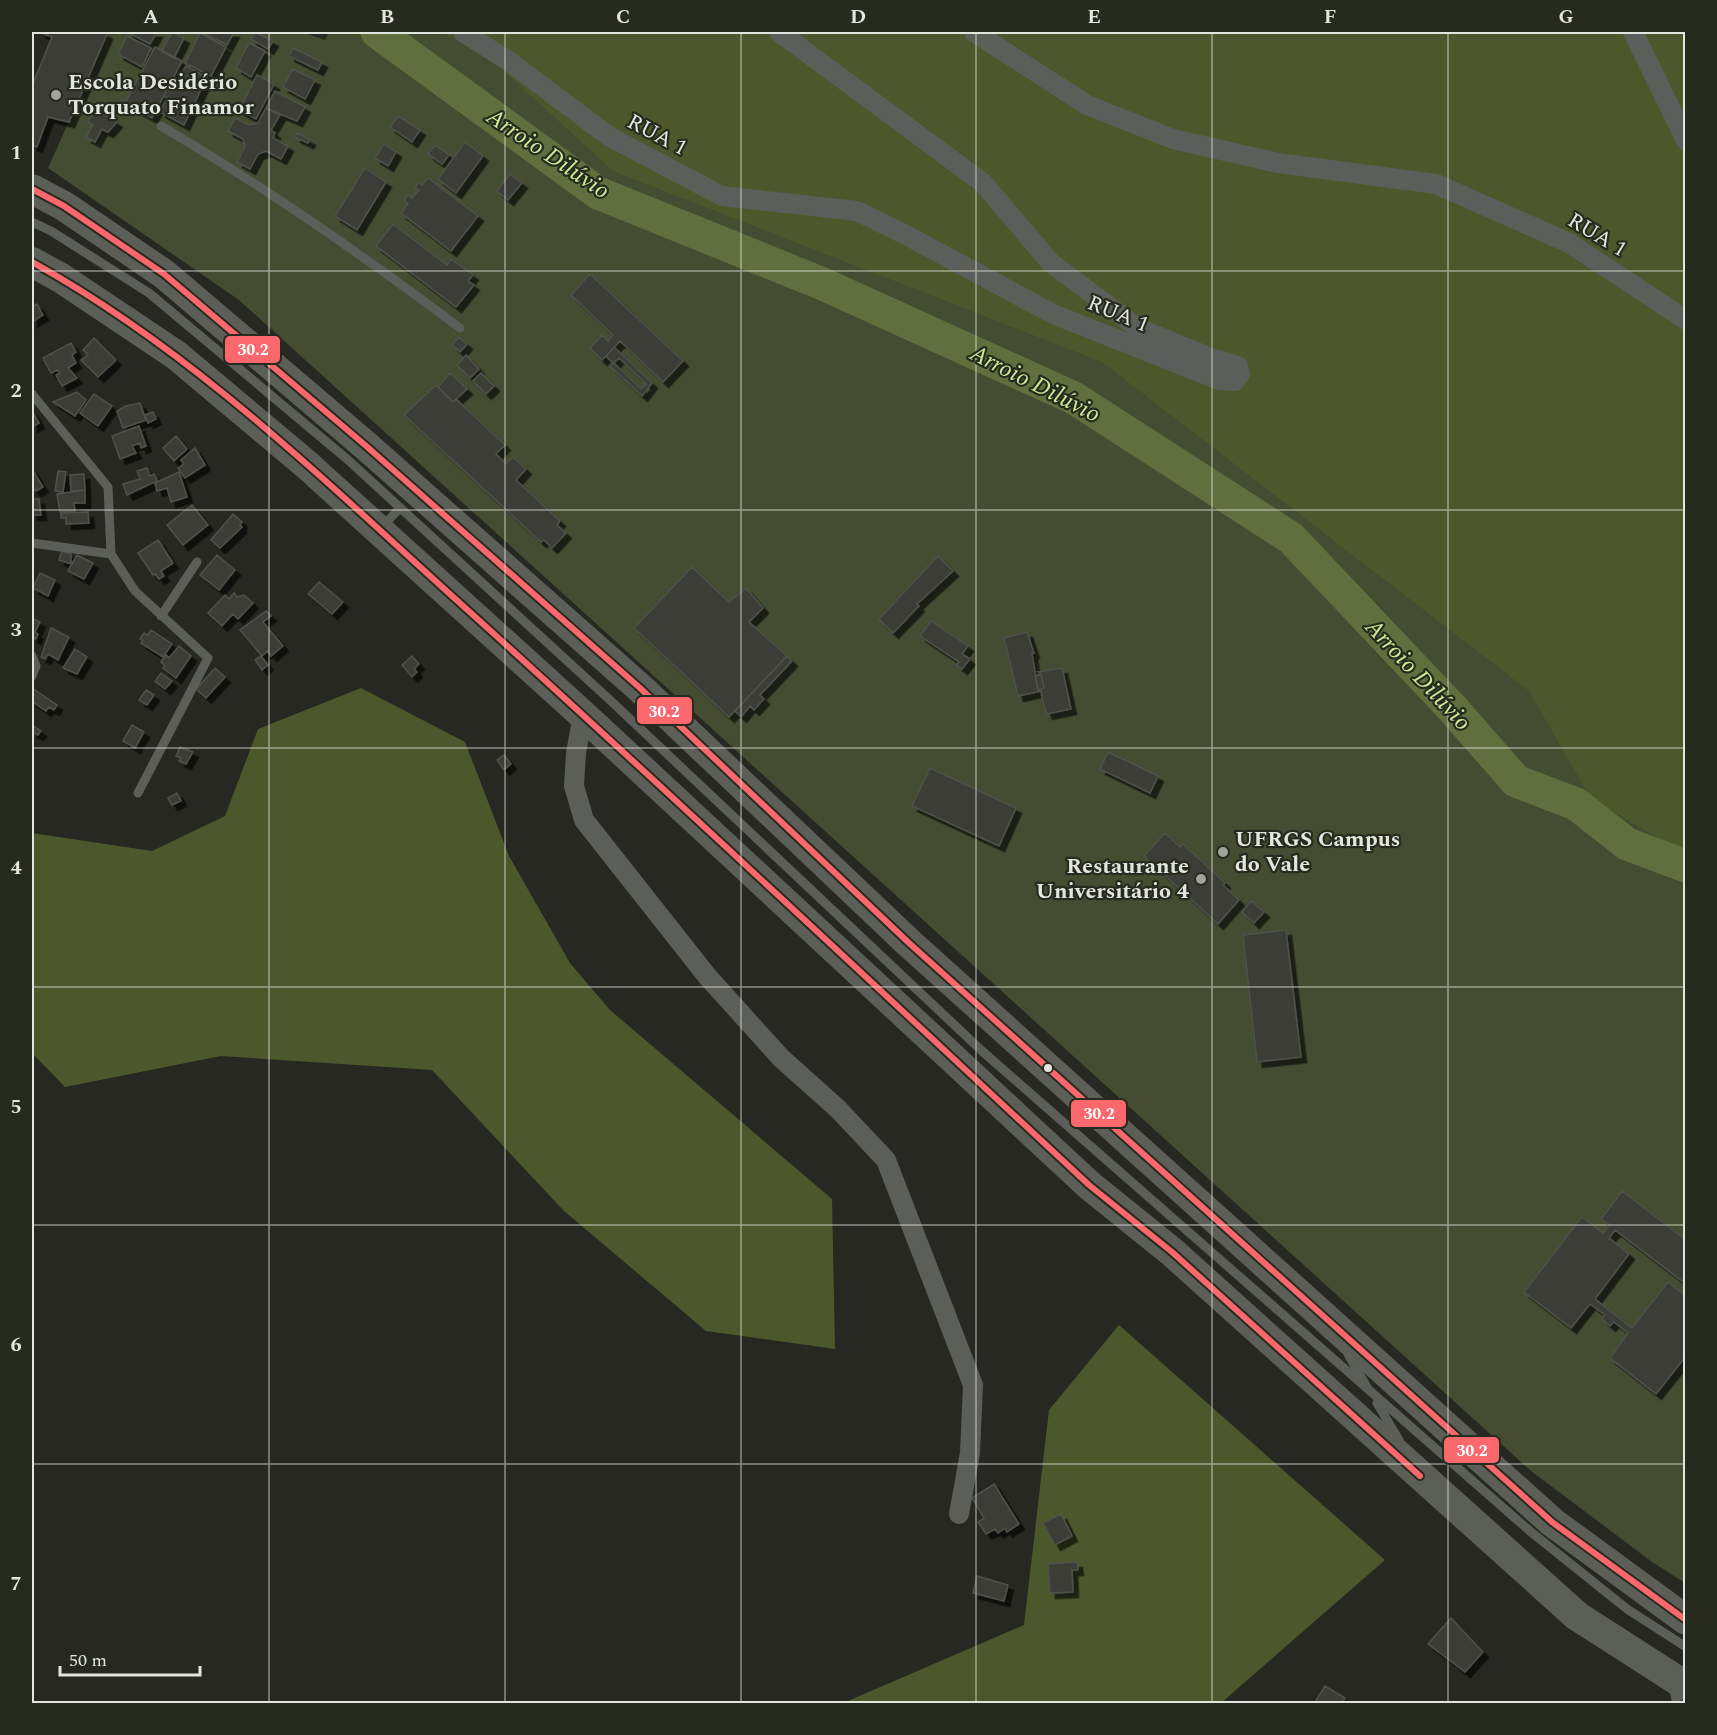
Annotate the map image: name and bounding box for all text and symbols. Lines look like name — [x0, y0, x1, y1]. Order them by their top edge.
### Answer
text: A — [143, 2, 159, 32]
text: B — [380, 2, 394, 32]
text: C — [616, 2, 630, 32]
text: D — [850, 2, 866, 32]
text: E — [1087, 2, 1101, 32]
text: F — [1324, 2, 1336, 32]
text: G — [1558, 2, 1574, 32]
place label: Escola Desidério Torquato Finamor — [68, 66, 254, 124]
marker: Escola Desidério Torquato Finamor — [49, 88, 63, 102]
water label: Arroio Dilúvio — [478, 99, 617, 209]
street label: RUA 1 — [621, 105, 693, 165]
text: 1 — [10, 138, 22, 168]
street label: RUA 1 — [1561, 204, 1633, 266]
street label: RUA 1 — [1082, 287, 1154, 341]
line badge: 30.2 — [224, 335, 281, 364]
water label: Arroio Dilúvio — [962, 335, 1107, 432]
text: 30.2 — [237, 338, 269, 362]
text: 2 — [10, 376, 22, 406]
water label: Arroio Dilúvio — [1356, 610, 1480, 739]
text: 3 — [10, 615, 22, 645]
line badge: 30.2 — [636, 696, 693, 725]
text: 30.2 — [648, 700, 680, 724]
place label: UFRGS Campus do Vale — [1235, 823, 1400, 881]
marker: UFRGS Campus do Vale — [1216, 845, 1230, 859]
place label: Restaurante Universitário 4 — [1036, 850, 1190, 908]
text: 4 — [10, 853, 22, 883]
marker: Restaurante Universitário 4 — [1194, 872, 1208, 886]
unlabelled marker — [1042, 1062, 1054, 1074]
text: 5 — [10, 1092, 22, 1122]
line badge: 30.2 — [1070, 1099, 1127, 1128]
text: 30.2 — [1083, 1102, 1115, 1126]
text: 6 — [10, 1330, 22, 1360]
line badge: 30.2 — [1443, 1436, 1500, 1464]
text: 30.2 — [1456, 1439, 1488, 1463]
text: 7 — [10, 1569, 22, 1599]
scale bar — [60, 1639, 200, 1677]
text: 50 m — [69, 1647, 107, 1674]

